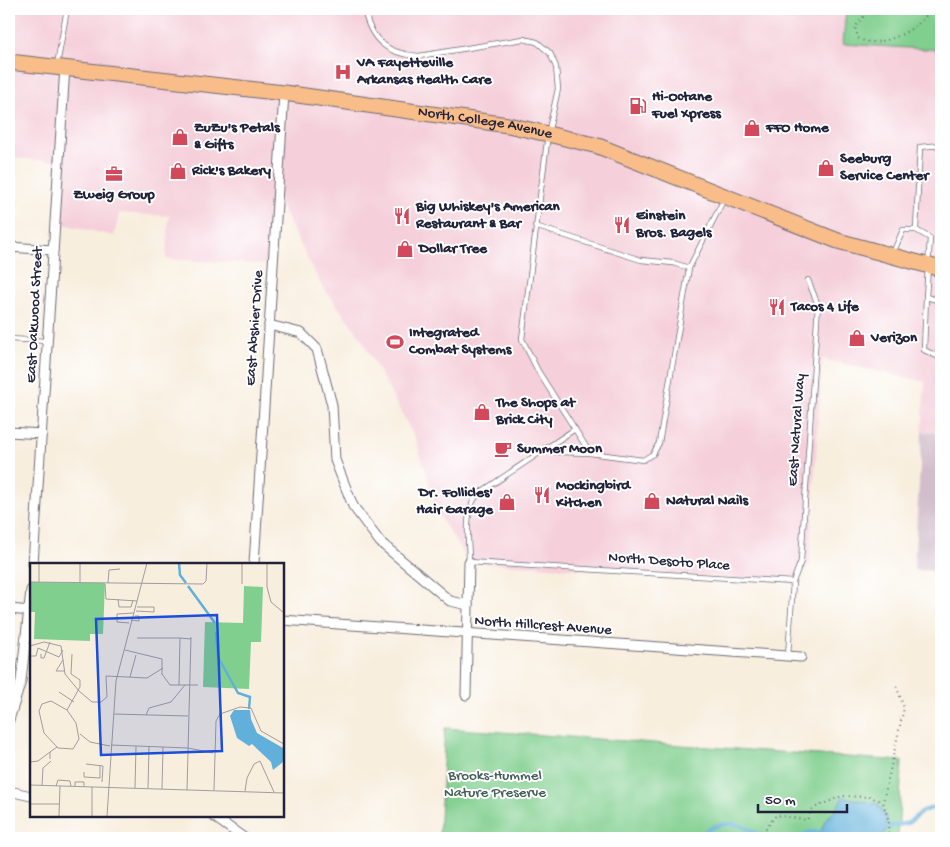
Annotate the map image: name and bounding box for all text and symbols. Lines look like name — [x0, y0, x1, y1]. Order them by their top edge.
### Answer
place label: VA Fayetteville Arkansas Health Care — [356, 54, 493, 89]
hospital icon: VA Fayetteville Arkansas Health Care — [333, 62, 353, 82]
place label: Hi-Octane Fuel Xpress — [651, 88, 722, 123]
fuel station icon: Hi-Octane Fuel Xpress — [628, 96, 648, 116]
street label: North College Avenue — [417, 103, 554, 144]
shop icon: FFO Home — [742, 118, 762, 138]
place label: ZuZu's Petals & Gifts — [194, 119, 281, 154]
place label: FFO Home — [765, 119, 830, 137]
shop icon: ZuZu's Petals & Gifts — [170, 127, 190, 147]
place label: Seeburg Service Center — [840, 150, 930, 185]
shop icon: Seeburg Service Center — [816, 158, 836, 178]
shop icon: Rick's Bakery — [168, 161, 188, 181]
place label: Rick's Bakery — [191, 162, 272, 180]
office icon: Zweig Group — [104, 164, 124, 184]
place label: Zweig Group — [73, 186, 155, 204]
place label: Big Whiskey's American Restaurant & Bar — [415, 198, 561, 233]
restaurant icon: Big Whiskey's American Restaurant & Bar — [392, 206, 412, 226]
place label: Einstein Bros. Bagels — [635, 207, 713, 242]
restaurant icon: Einstein Bros. Bagels — [612, 215, 632, 235]
shop icon: Dollar Tree — [395, 239, 415, 259]
place label: Dollar Tree — [417, 240, 488, 258]
street label: East Oakwood Street — [22, 245, 48, 384]
street label: East Abshier Drive — [242, 269, 268, 386]
restaurant icon: Tacos 4 Life — [767, 297, 787, 317]
place label: Tacos 4 Life — [790, 298, 860, 316]
place label: Integrated Combat Systems — [408, 324, 513, 359]
shop icon: Verizon — [847, 328, 867, 348]
place label: Verizon — [870, 329, 918, 347]
sports icon: Integrated Combat Systems — [385, 332, 405, 352]
street label: East Natural Way — [784, 372, 810, 487]
place label: The Shops at Brick City — [495, 394, 577, 429]
shop icon: The Shops at Brick City — [472, 402, 492, 422]
cafe icon: Summer Moon — [493, 439, 513, 459]
place label: Summer Moon — [517, 440, 603, 458]
place label: Mockingbird Kitchen — [555, 477, 632, 512]
place label: Dr. Follicles' Hair Garage — [416, 484, 494, 519]
restaurant icon: Mockingbird Kitchen — [532, 485, 552, 505]
shop icon: Natural Nails — [642, 491, 662, 511]
shop icon: Dr. Follicles' Hair Garage — [497, 492, 517, 512]
place label: Natural Nails — [666, 492, 749, 510]
street label: North Desoto Place — [608, 549, 731, 575]
inset map — [30, 563, 284, 817]
street label: North Hillcrest Avenue — [474, 612, 612, 640]
park label: Brooks-Hummel Nature Preserve — [444, 767, 546, 802]
scale bar — [758, 782, 846, 814]
text: 50 m — [765, 792, 796, 810]

